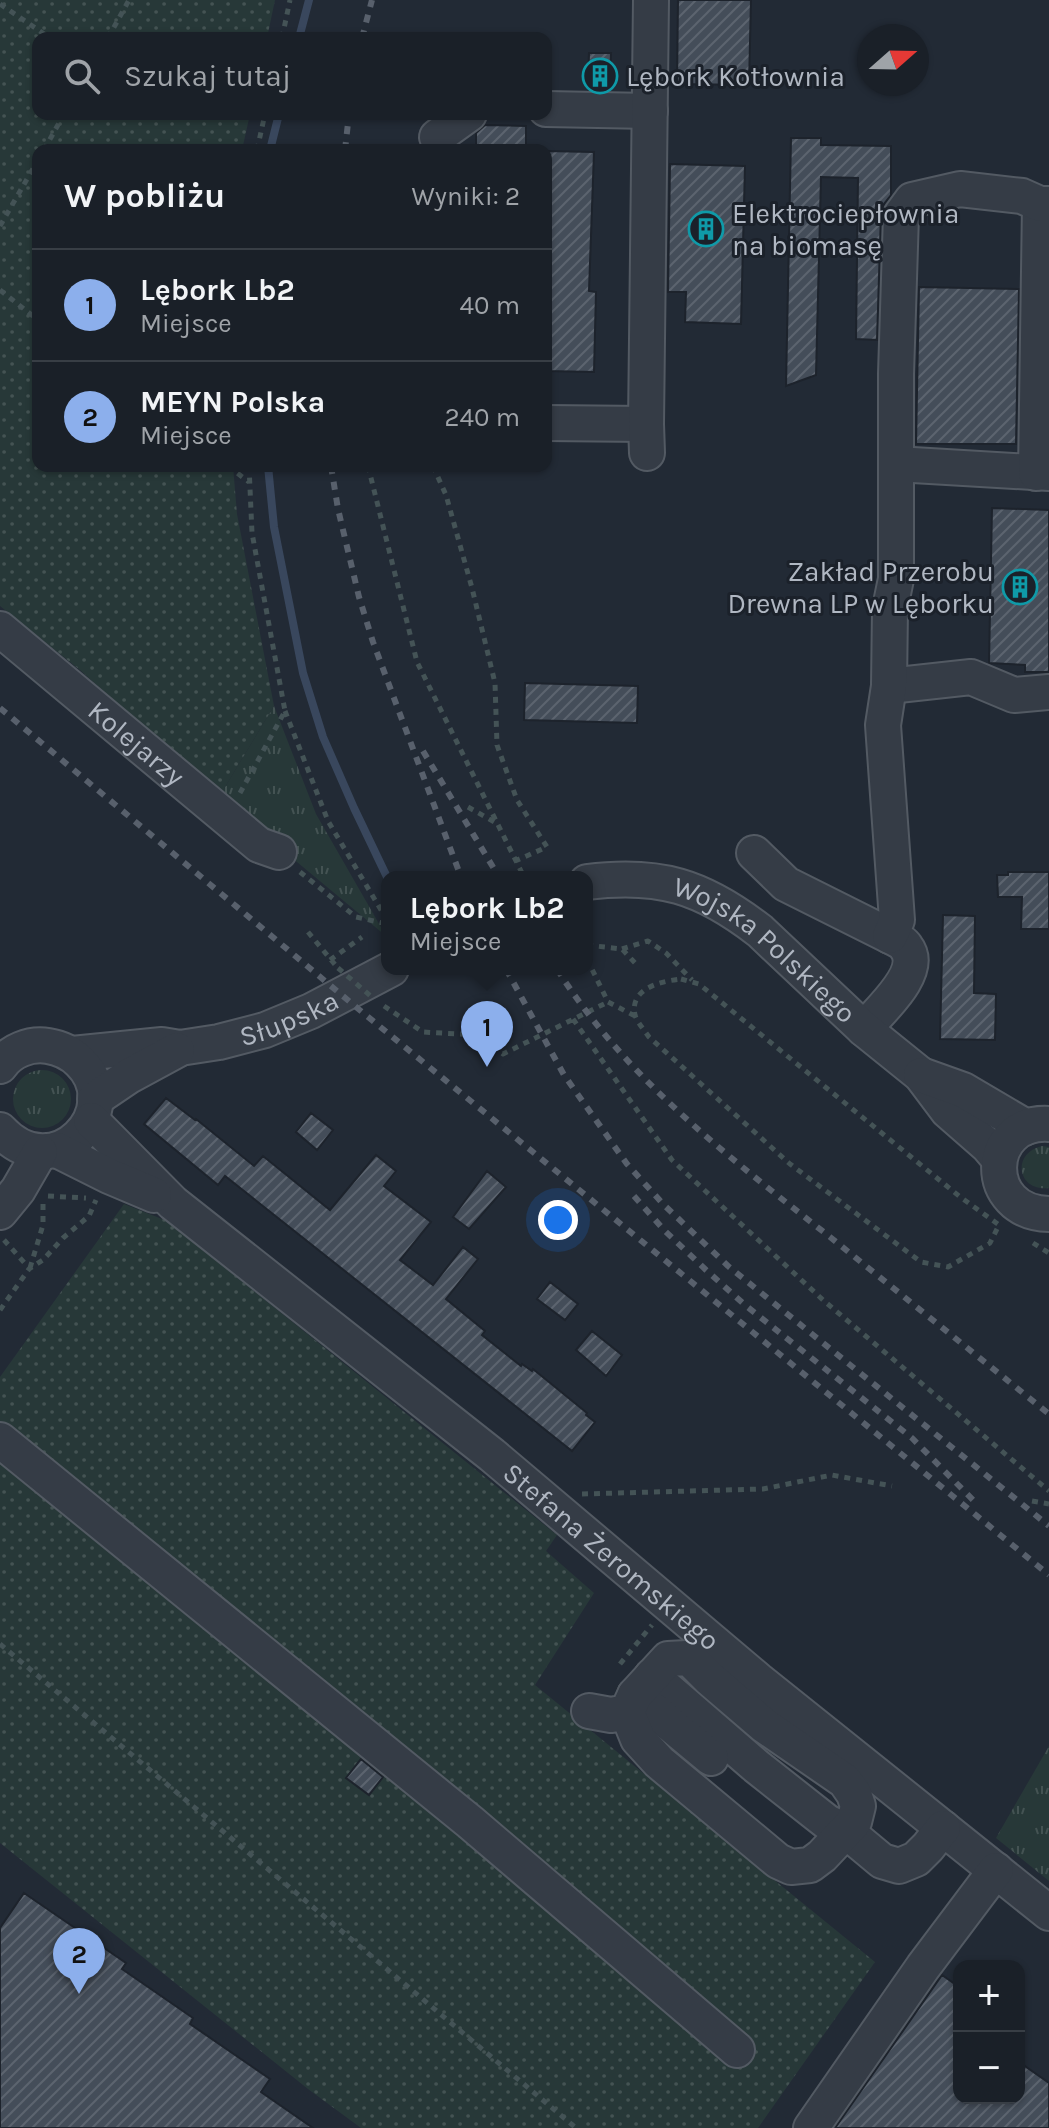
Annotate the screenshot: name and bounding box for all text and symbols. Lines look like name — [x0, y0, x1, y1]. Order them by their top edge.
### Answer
north arrow — [857, 24, 929, 96]
search box — [32, 32, 552, 120]
icon: search — [60, 54, 104, 98]
building icon: Lębork Kotłownia — [581, 57, 619, 95]
text: Szukaj tutaj — [124, 58, 291, 94]
place label: Lębork Kotłownia — [626, 60, 845, 93]
text: W pobliżu — [64, 176, 225, 216]
text: Wyniki: 2 — [412, 181, 520, 212]
place label: Elektrociepłownia na biomasę — [732, 197, 959, 262]
building icon: Elektrociepłownia na biomasę — [687, 210, 725, 248]
text: Lębork Lb2 — [140, 272, 295, 308]
text: 1 — [85, 290, 95, 321]
text: 40 m — [460, 290, 520, 321]
text: Miejsce — [140, 308, 232, 339]
text: MEYN Polska — [140, 384, 325, 420]
text: 2 — [82, 402, 98, 433]
text: 240 m — [444, 402, 520, 433]
text: Miejsce — [140, 420, 232, 451]
place label: Zakład Przerobu Drewna LP w Lęborku — [727, 555, 994, 620]
building icon: Zakład Przerobu Drewna LP w Lęborku — [1001, 568, 1039, 606]
street label: Kolejarzy — [82, 693, 192, 793]
street label: Wojska Polskiego — [669, 869, 863, 1030]
popup — [381, 871, 593, 975]
text: Lębork Lb2 — [410, 890, 564, 926]
text: Miejsce — [410, 926, 501, 957]
street label: Słupska — [236, 983, 344, 1052]
pin: 1 — [461, 1001, 513, 1067]
your location — [538, 1200, 578, 1240]
street label: Stefana Żeromskiego — [497, 1456, 727, 1657]
pin: 2 — [53, 1928, 105, 1994]
map controls — [953, 1960, 1025, 2104]
button: + — [953, 1960, 1025, 2032]
button: − — [953, 2032, 1025, 2104]

